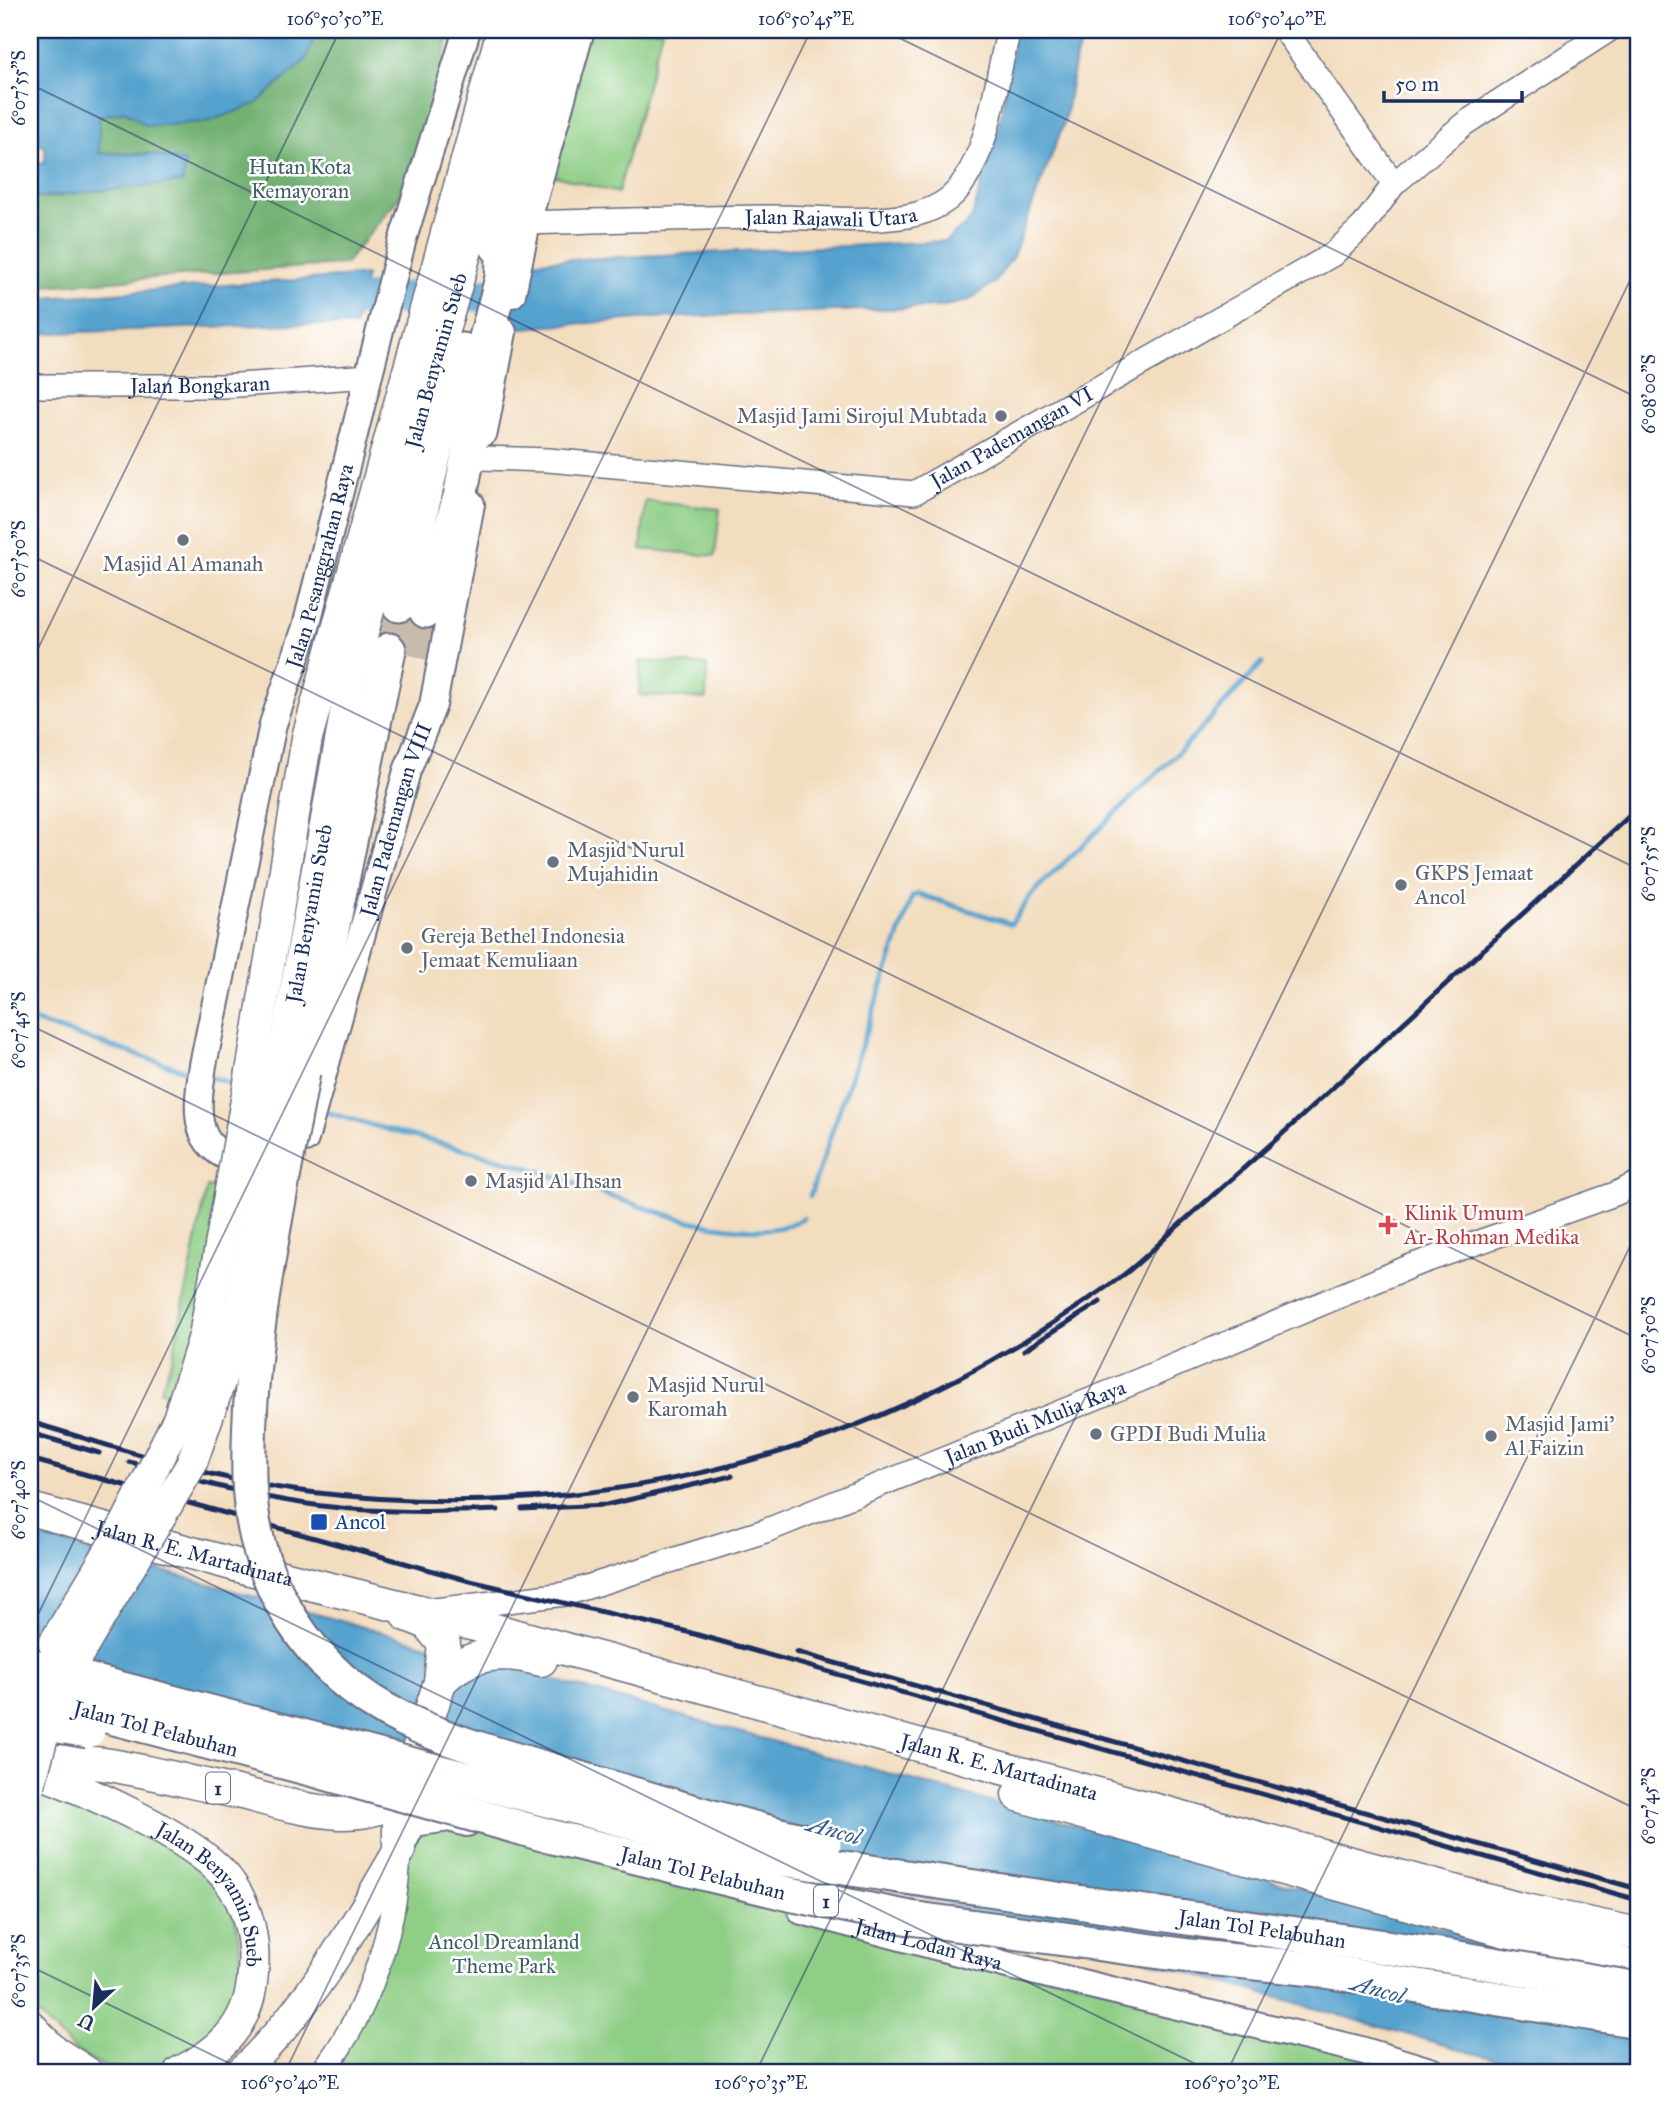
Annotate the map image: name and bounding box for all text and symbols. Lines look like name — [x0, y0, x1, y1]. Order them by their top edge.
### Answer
text: 106°50'50"E — [287, 8, 383, 30]
text: 106°50'45"E — [758, 8, 854, 30]
text: 106°50'40"E — [1228, 8, 1326, 30]
text: 6°07'55"S — [8, 50, 30, 126]
scale bar — [1384, 60, 1523, 104]
text: 50 m — [1395, 71, 1440, 97]
park label: Hutan Kota Kemayoran — [249, 154, 352, 204]
street label: Jalan Rajawali Utara — [742, 201, 920, 232]
street label: Jalan Benyamin Sueb — [399, 270, 473, 453]
text: 6°08'00"S — [1638, 354, 1660, 434]
street label: Jalan Bongkaran — [128, 370, 271, 399]
street label: Jalan Pademangan VI — [924, 381, 1098, 495]
place label: Masjid Jami Sirojul Mubtada — [737, 403, 987, 429]
marker: Masjid Jami Sirojul Mubtada — [993, 408, 1009, 424]
street label: Jalan Pesanggrahan Raya — [279, 461, 359, 673]
text: 6°07'50"S — [8, 520, 30, 598]
marker: Masjid Al Amanah — [175, 532, 191, 548]
place label: Masjid Al Amanah — [103, 551, 264, 577]
street label: Jalan Pademangan VIII — [354, 719, 438, 921]
street label: Jalan Benyamin Sueb — [280, 822, 338, 1007]
text: 6°07'55"S — [1638, 826, 1660, 902]
place label: Masjid Nurul Mujahidin — [567, 837, 685, 887]
marker: Masjid Nurul Mujahidin — [545, 854, 561, 870]
place label: GKPS Jemaat Ancol — [1414, 860, 1534, 910]
marker: GKPS Jemaat Ancol — [1393, 877, 1409, 893]
place label: Gereja Bethel Indonesia Jemaat Kemuliaan — [419, 923, 625, 973]
marker: Gereja Bethel Indonesia Jemaat Kemuliaan — [399, 940, 415, 956]
text: 6°07'45"S — [8, 991, 30, 1069]
place label: Masjid Al Ihsan — [485, 1168, 622, 1194]
marker: Masjid Al Ihsan — [463, 1173, 479, 1189]
place label: Klinik Umum Ar-Rohman Medika — [1403, 1200, 1579, 1250]
marker: Klinik Umum Ar-Rohman Medika — [1378, 1215, 1398, 1235]
text: 6°07'50"S — [1638, 1296, 1660, 1374]
place label: Masjid Nurul Karomah — [647, 1372, 765, 1422]
street label: Jalan Budi Mulia Raya — [939, 1374, 1130, 1471]
marker: Masjid Nurul Karomah — [625, 1389, 641, 1405]
place label: Masjid Jami' Al Faizin — [1504, 1411, 1615, 1461]
place label: GPDI Budi Mulia — [1110, 1421, 1266, 1447]
marker: GPDI Budi Mulia — [1088, 1426, 1104, 1442]
marker: Masjid Jami' Al Faizin — [1483, 1428, 1499, 1444]
text: 6°07'40"S — [8, 1460, 30, 1540]
place label: Ancol — [334, 1509, 386, 1535]
marker: Ancol — [309, 1512, 329, 1532]
street label: Jalan R. E. Martadinata — [91, 1514, 295, 1592]
street label: Jalan Tol Pelabuhan — [69, 1694, 241, 1763]
street label: Jalan R. E. Martadinata — [896, 1727, 1101, 1806]
text: 6°07'45"S — [1638, 1767, 1660, 1845]
road number: 1 — [206, 1772, 230, 1803]
water label: Ancol — [802, 1808, 866, 1852]
street label: Jalan Benyamin Sueb — [150, 1815, 267, 1967]
street label: Jalan Tol Pelabuhan — [616, 1840, 788, 1906]
road number: 1 — [814, 1885, 838, 1916]
street label: Jalan Tol Pelabuhan — [1175, 1904, 1348, 1954]
street label: Jalan Lodan Raya — [850, 1912, 1005, 1976]
park label: Ancol Dreamland Theme Park — [427, 1929, 580, 1979]
text: 6°07'35"S — [8, 1934, 30, 2008]
water label: Ancol — [1346, 1967, 1410, 2011]
north arrow — [60, 1972, 130, 2042]
text: U — [74, 2008, 99, 2035]
text: 106°50'40"E — [241, 2072, 339, 2094]
text: 106°50'35"E — [714, 2072, 808, 2094]
text: 106°50'30"E — [1184, 2072, 1280, 2094]

